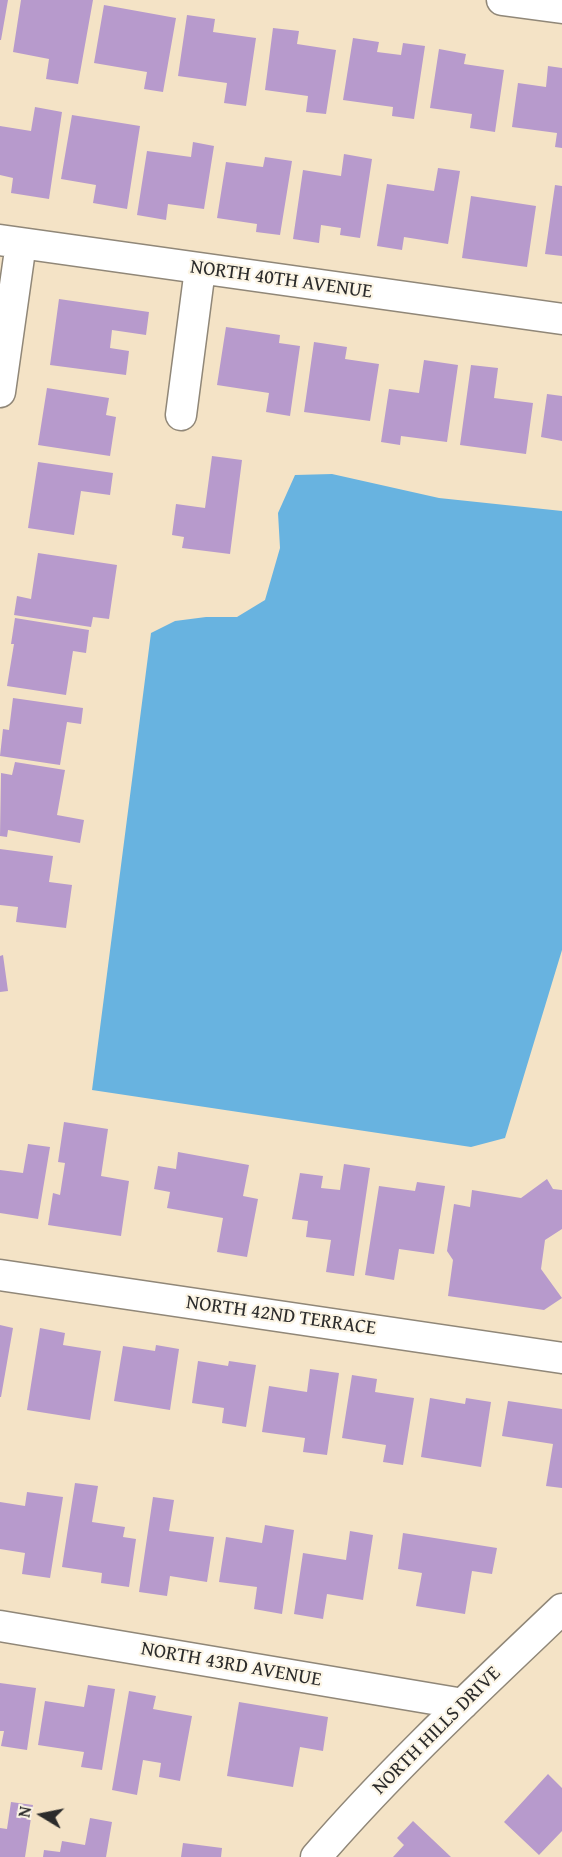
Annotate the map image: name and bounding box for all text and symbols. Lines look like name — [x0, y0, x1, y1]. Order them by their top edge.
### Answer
street label: NORTH 40TH AVENUE — [188, 255, 374, 305]
street label: NORTH 42ND TERRACE — [185, 1291, 377, 1341]
street label: NORTH 43RD AVENUE — [139, 1637, 323, 1693]
street label: NORTH HILLS DRIVE — [368, 1662, 506, 1800]
north arrow — [12, 1785, 72, 1845]
text: N — [12, 1805, 37, 1819]

